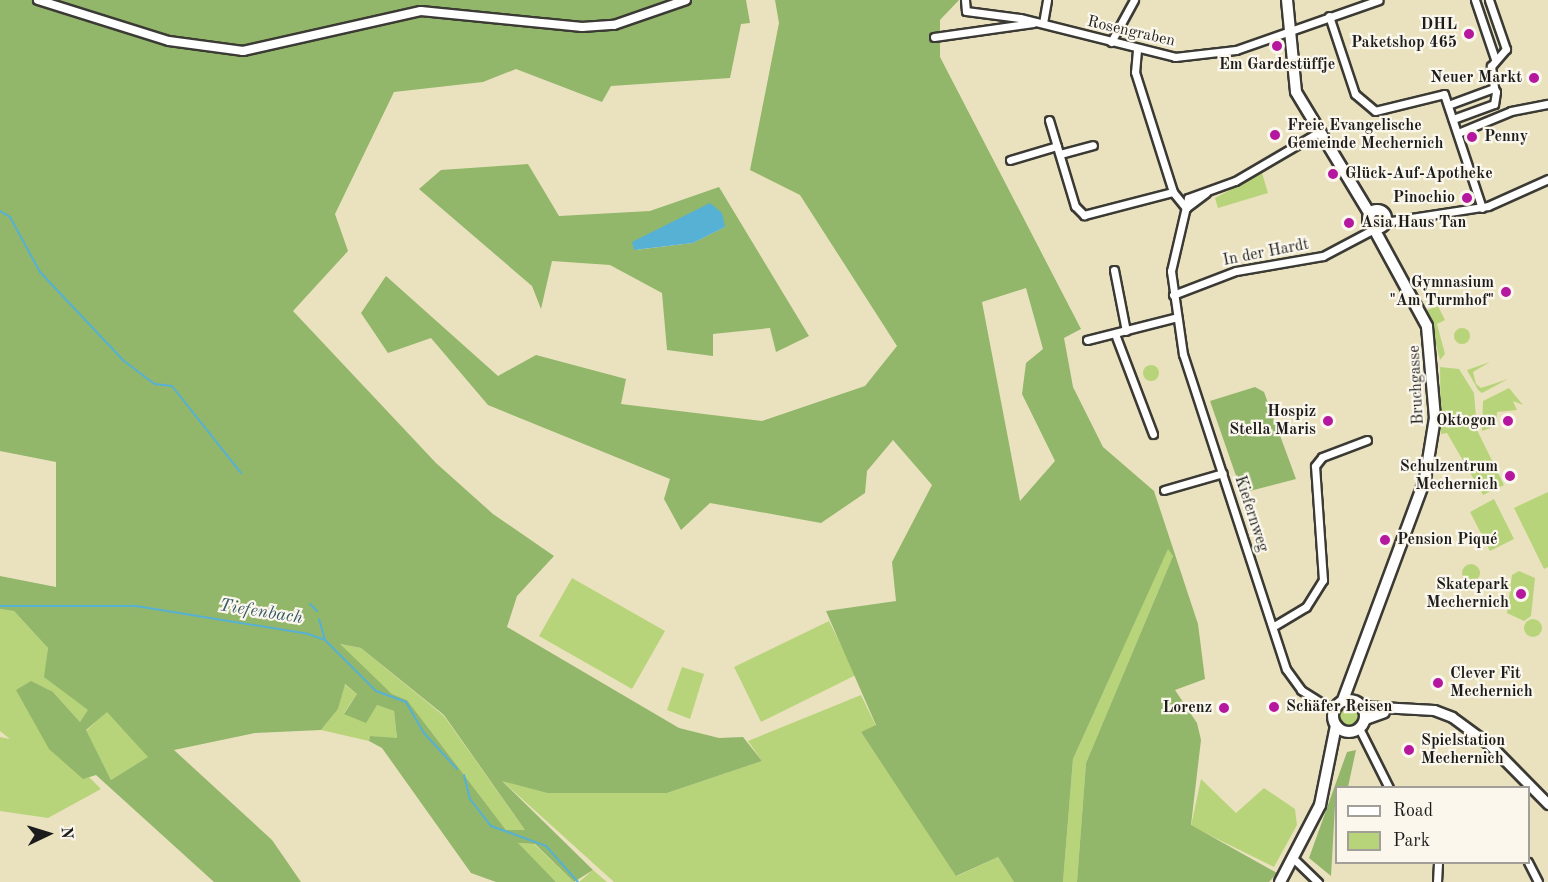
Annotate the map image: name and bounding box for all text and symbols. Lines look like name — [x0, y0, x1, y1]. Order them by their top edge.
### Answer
street label: Rosengraben — [1085, 13, 1177, 51]
place label: DHL Paketshop 465 — [1351, 15, 1457, 53]
marker: DHL Paketshop 465 — [1462, 27, 1476, 41]
marker: Em Gardestüffje — [1270, 39, 1284, 53]
place label: Em Gardestüffje — [1219, 55, 1335, 75]
place label: Neuer Markt — [1430, 68, 1522, 88]
marker: Neuer Markt — [1527, 71, 1541, 85]
place label: Freie Evangelische Gemeinde Mechernich — [1287, 116, 1444, 154]
place label: Penny — [1484, 127, 1528, 147]
marker: Freie Evangelische Gemeinde Mechernich — [1268, 128, 1282, 142]
marker: Penny — [1465, 130, 1479, 144]
place label: Glück-Auf-Apotheke — [1345, 164, 1493, 184]
marker: Glück-Auf-Apotheke — [1326, 167, 1340, 181]
place label: Pinochio — [1393, 188, 1455, 208]
marker: Pinochio — [1460, 191, 1474, 205]
place label: Asia Haus Tan — [1361, 213, 1466, 233]
marker: Asia Haus Tan — [1342, 216, 1356, 230]
street label: In der Hardt — [1221, 235, 1311, 271]
place label: Gymnasium "Am Turmhof" — [1389, 273, 1494, 311]
marker: Gymnasium "Am Turmhof" — [1499, 285, 1513, 299]
street label: Bruchgasse — [1405, 345, 1429, 425]
place label: Hospiz Stella Maris — [1229, 402, 1316, 440]
place label: Oktogon — [1436, 411, 1496, 431]
marker: Hospiz Stella Maris — [1321, 414, 1335, 428]
marker: Oktogon — [1501, 414, 1515, 428]
place label: Schulzentrum Mechernich — [1400, 457, 1498, 495]
marker: Schulzentrum Mechernich — [1503, 469, 1517, 483]
street label: Kiefernweg — [1230, 473, 1272, 555]
place label: Pension Piqué — [1397, 530, 1498, 550]
marker: Pension Piqué — [1378, 533, 1392, 547]
place label: Skatepark Mechernich — [1426, 575, 1509, 613]
marker: Skatepark Mechernich — [1514, 587, 1528, 601]
water label: Tiefenbach — [218, 595, 304, 629]
place label: Clever Fit Mechernich — [1450, 664, 1533, 702]
marker: Clever Fit Mechernich — [1431, 676, 1445, 690]
place label: Schäfer Reisen — [1286, 697, 1392, 717]
place label: Lorenz — [1162, 698, 1212, 718]
marker: Schäfer Reisen — [1267, 700, 1281, 714]
marker: Lorenz — [1217, 701, 1231, 715]
place label: Spielstation Mechernich — [1421, 731, 1505, 769]
marker: Spielstation Mechernich — [1402, 743, 1416, 757]
legend — [1335, 786, 1530, 864]
text: Road — [1393, 802, 1433, 820]
north arrow — [18, 804, 78, 864]
text: N — [58, 826, 74, 839]
text: Park — [1393, 832, 1430, 850]

